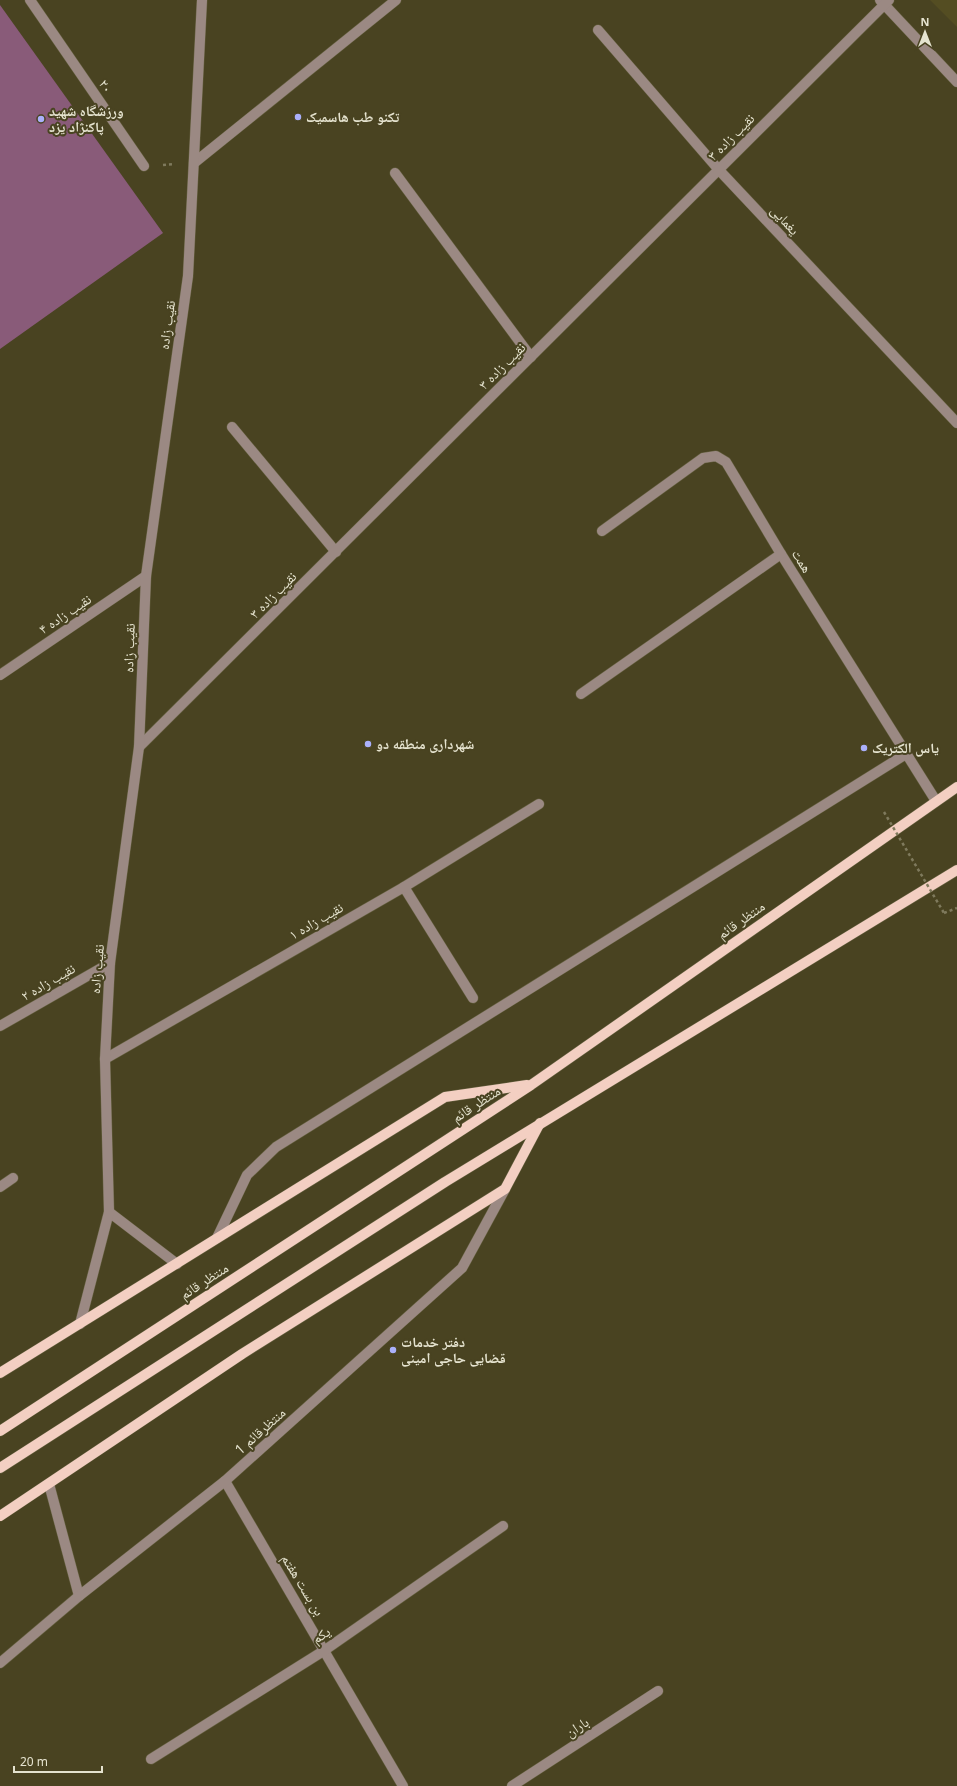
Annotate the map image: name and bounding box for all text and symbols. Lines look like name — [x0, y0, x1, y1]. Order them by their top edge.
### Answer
north arrow — [905, 12, 945, 52]
text: N — [921, 14, 929, 29]
street label: ۲۰ — [95, 75, 118, 96]
place label: ورزشگاه شهید پاکنژاد یزد — [49, 101, 124, 136]
place label: تکنو طب هاسمیک — [306, 107, 400, 126]
street label: نقیب زاده ۳ — [703, 109, 759, 164]
marker: تکنو طب هاسمیک — [293, 112, 303, 122]
marker: ورزشگاه شهید پاکنژاد یزد — [36, 114, 46, 124]
street label: یغمایی — [767, 201, 804, 239]
street label: نقیب زاده — [154, 299, 179, 351]
street label: نقیب زاده ۳ — [474, 338, 530, 393]
street label: همت — [788, 545, 817, 576]
street label: نقیب زاده ۳ — [245, 567, 301, 622]
street label: نقیب زاده ۴ — [35, 589, 95, 638]
street label: نقیب زاده — [118, 623, 139, 673]
place label: شهرداری منطقه دو — [376, 734, 475, 753]
place label: یاس الکتریک — [872, 738, 939, 757]
marker: شهرداری منطقه دو — [363, 739, 373, 749]
marker: یاس الکتریک — [859, 743, 869, 753]
street label: منتظر قائم — [713, 896, 769, 944]
street label: نقیب زاده ۱ — [285, 897, 346, 944]
street label: نقیب زاده — [85, 943, 108, 995]
street label: نقیب زاده ۲ — [17, 958, 78, 1005]
street label: منتظر قائم — [448, 1081, 504, 1127]
street label: منتظر قائم — [176, 1258, 232, 1304]
place label: دفتر خدمات قضایی حاجی امینی — [401, 1332, 506, 1367]
marker: دفتر خدمات قضایی حاجی امینی — [388, 1345, 398, 1355]
street label: منتظرقائم 1 — [230, 1403, 290, 1459]
street label: بن بست هفتم — [277, 1550, 329, 1620]
street label: یکم — [308, 1621, 334, 1648]
street label: باران — [561, 1712, 592, 1741]
scale bar — [14, 1748, 102, 1774]
text: 20 m — [20, 1753, 48, 1770]

